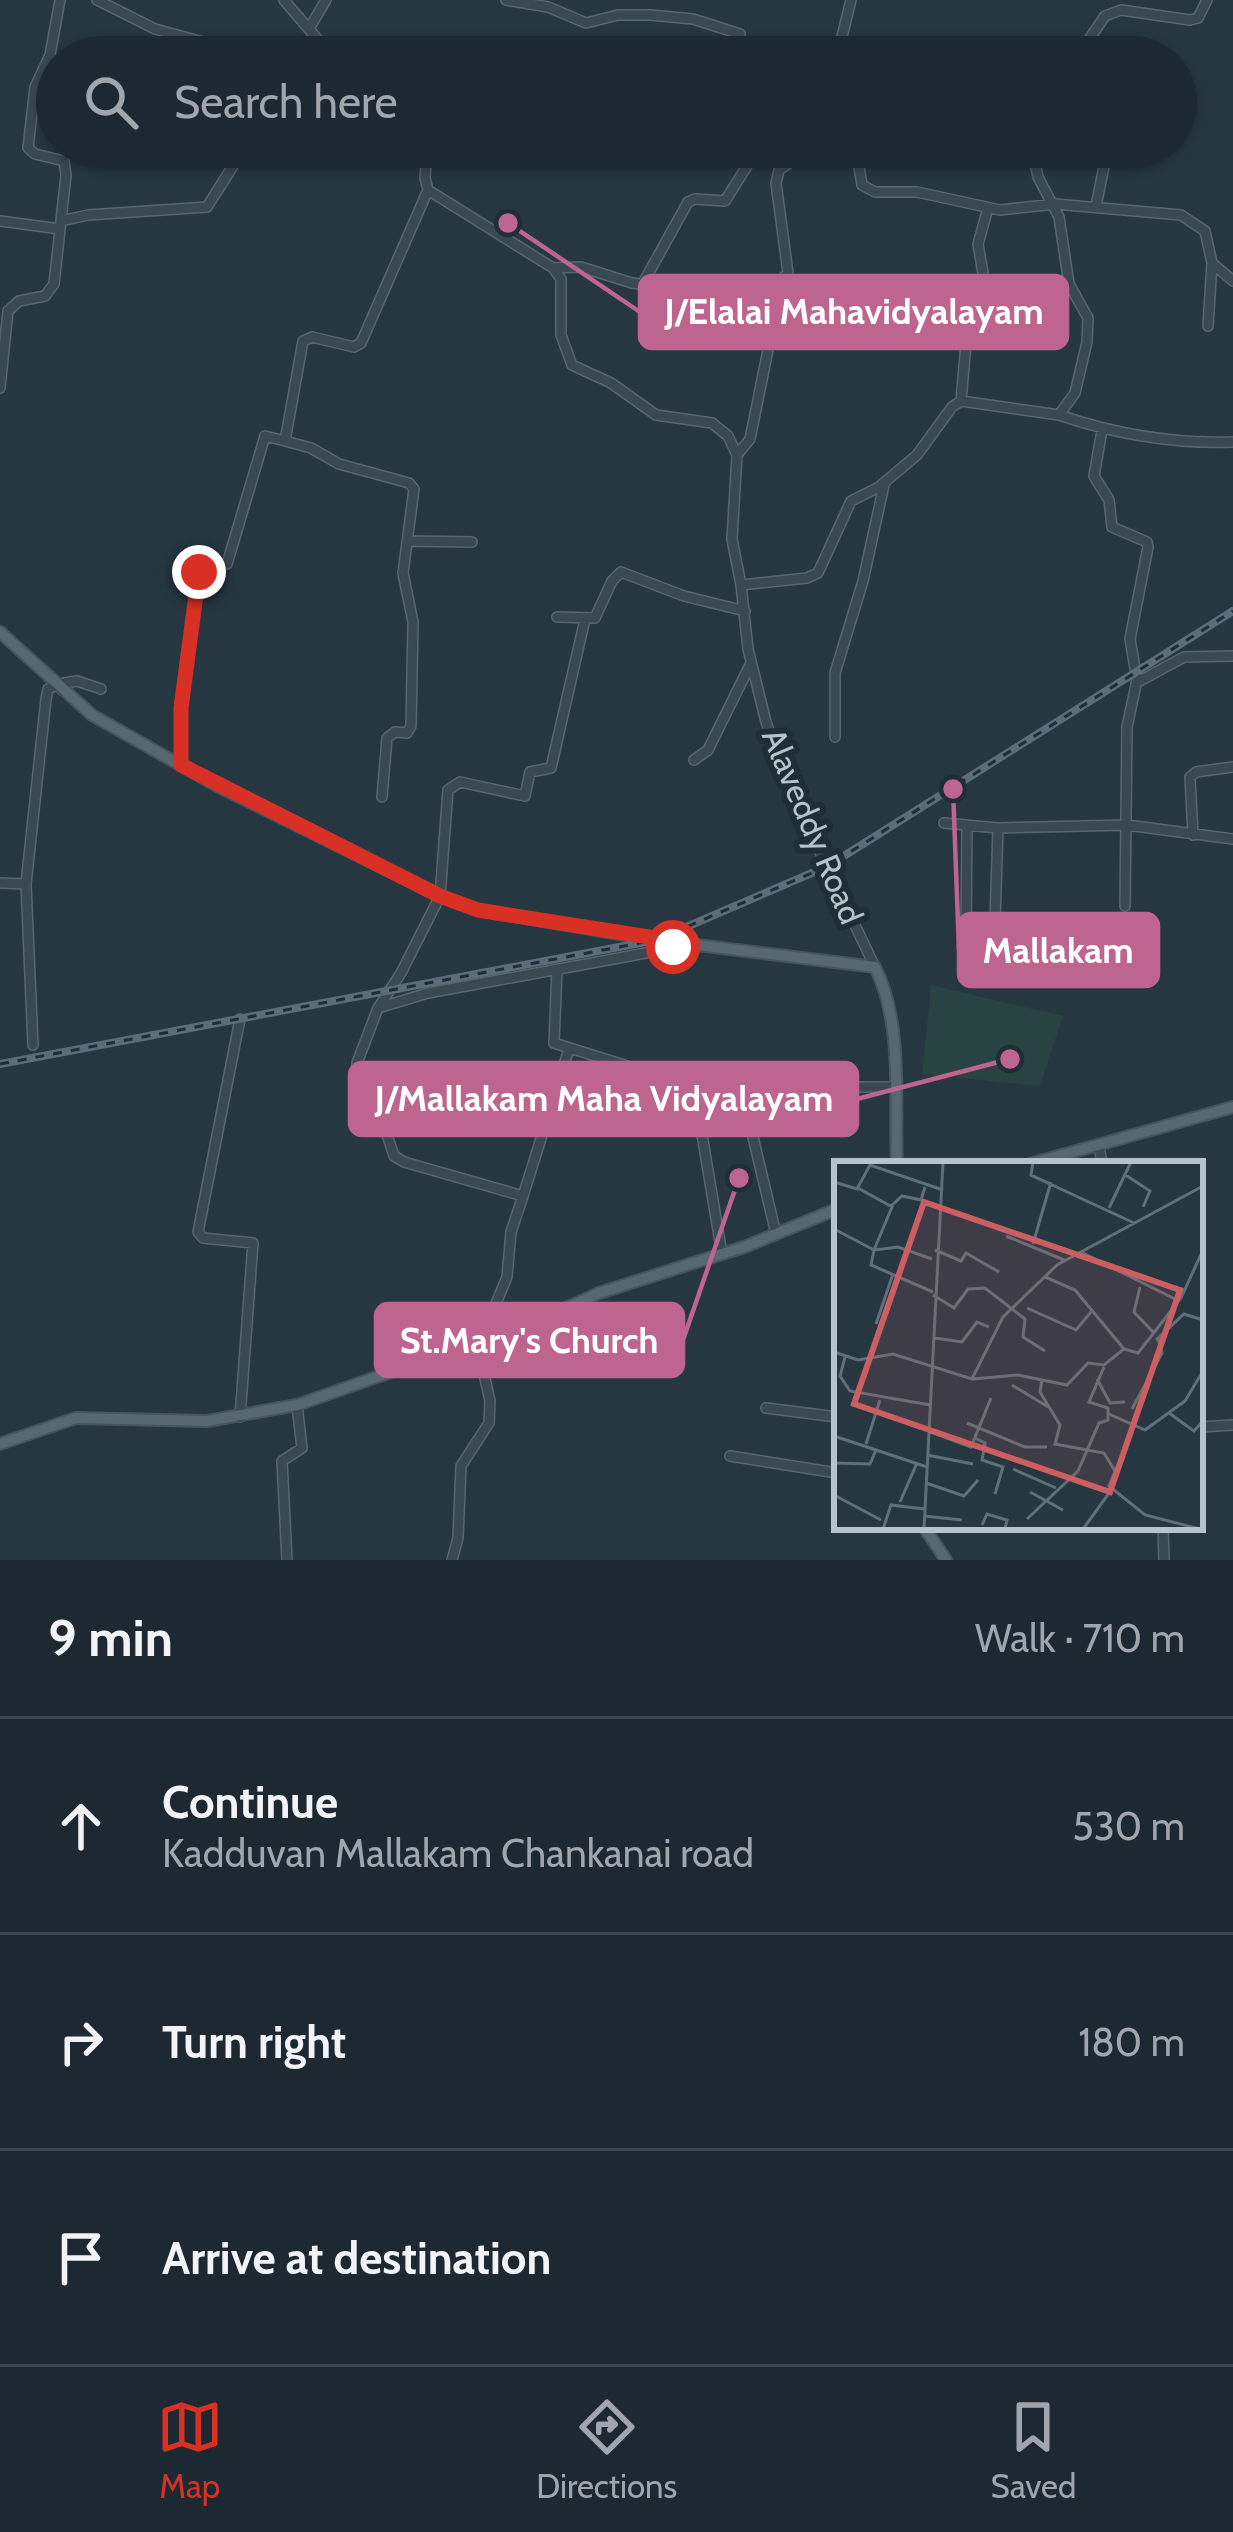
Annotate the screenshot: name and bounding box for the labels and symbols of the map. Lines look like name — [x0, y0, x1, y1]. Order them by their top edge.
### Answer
callout: J/Elalai Mahavidyalayam — [640, 276, 1067, 348]
text: J/Elalai Mahavidyalayam — [664, 289, 1043, 333]
route end — [172, 545, 226, 599]
street label: Alaveddy Road — [754, 722, 872, 930]
callout: Mallakam — [959, 914, 1158, 986]
route start — [646, 920, 700, 974]
text: Mallakam — [982, 928, 1134, 972]
callout: J/Mallakam Maha Vidyalayam — [350, 1063, 857, 1135]
text: J/Mallakam Maha Vidyalayam — [374, 1076, 833, 1120]
inset map — [834, 1161, 1203, 1530]
callout: St.Mary's Church — [376, 1304, 683, 1376]
text: St.Mary's Church — [400, 1318, 658, 1362]

